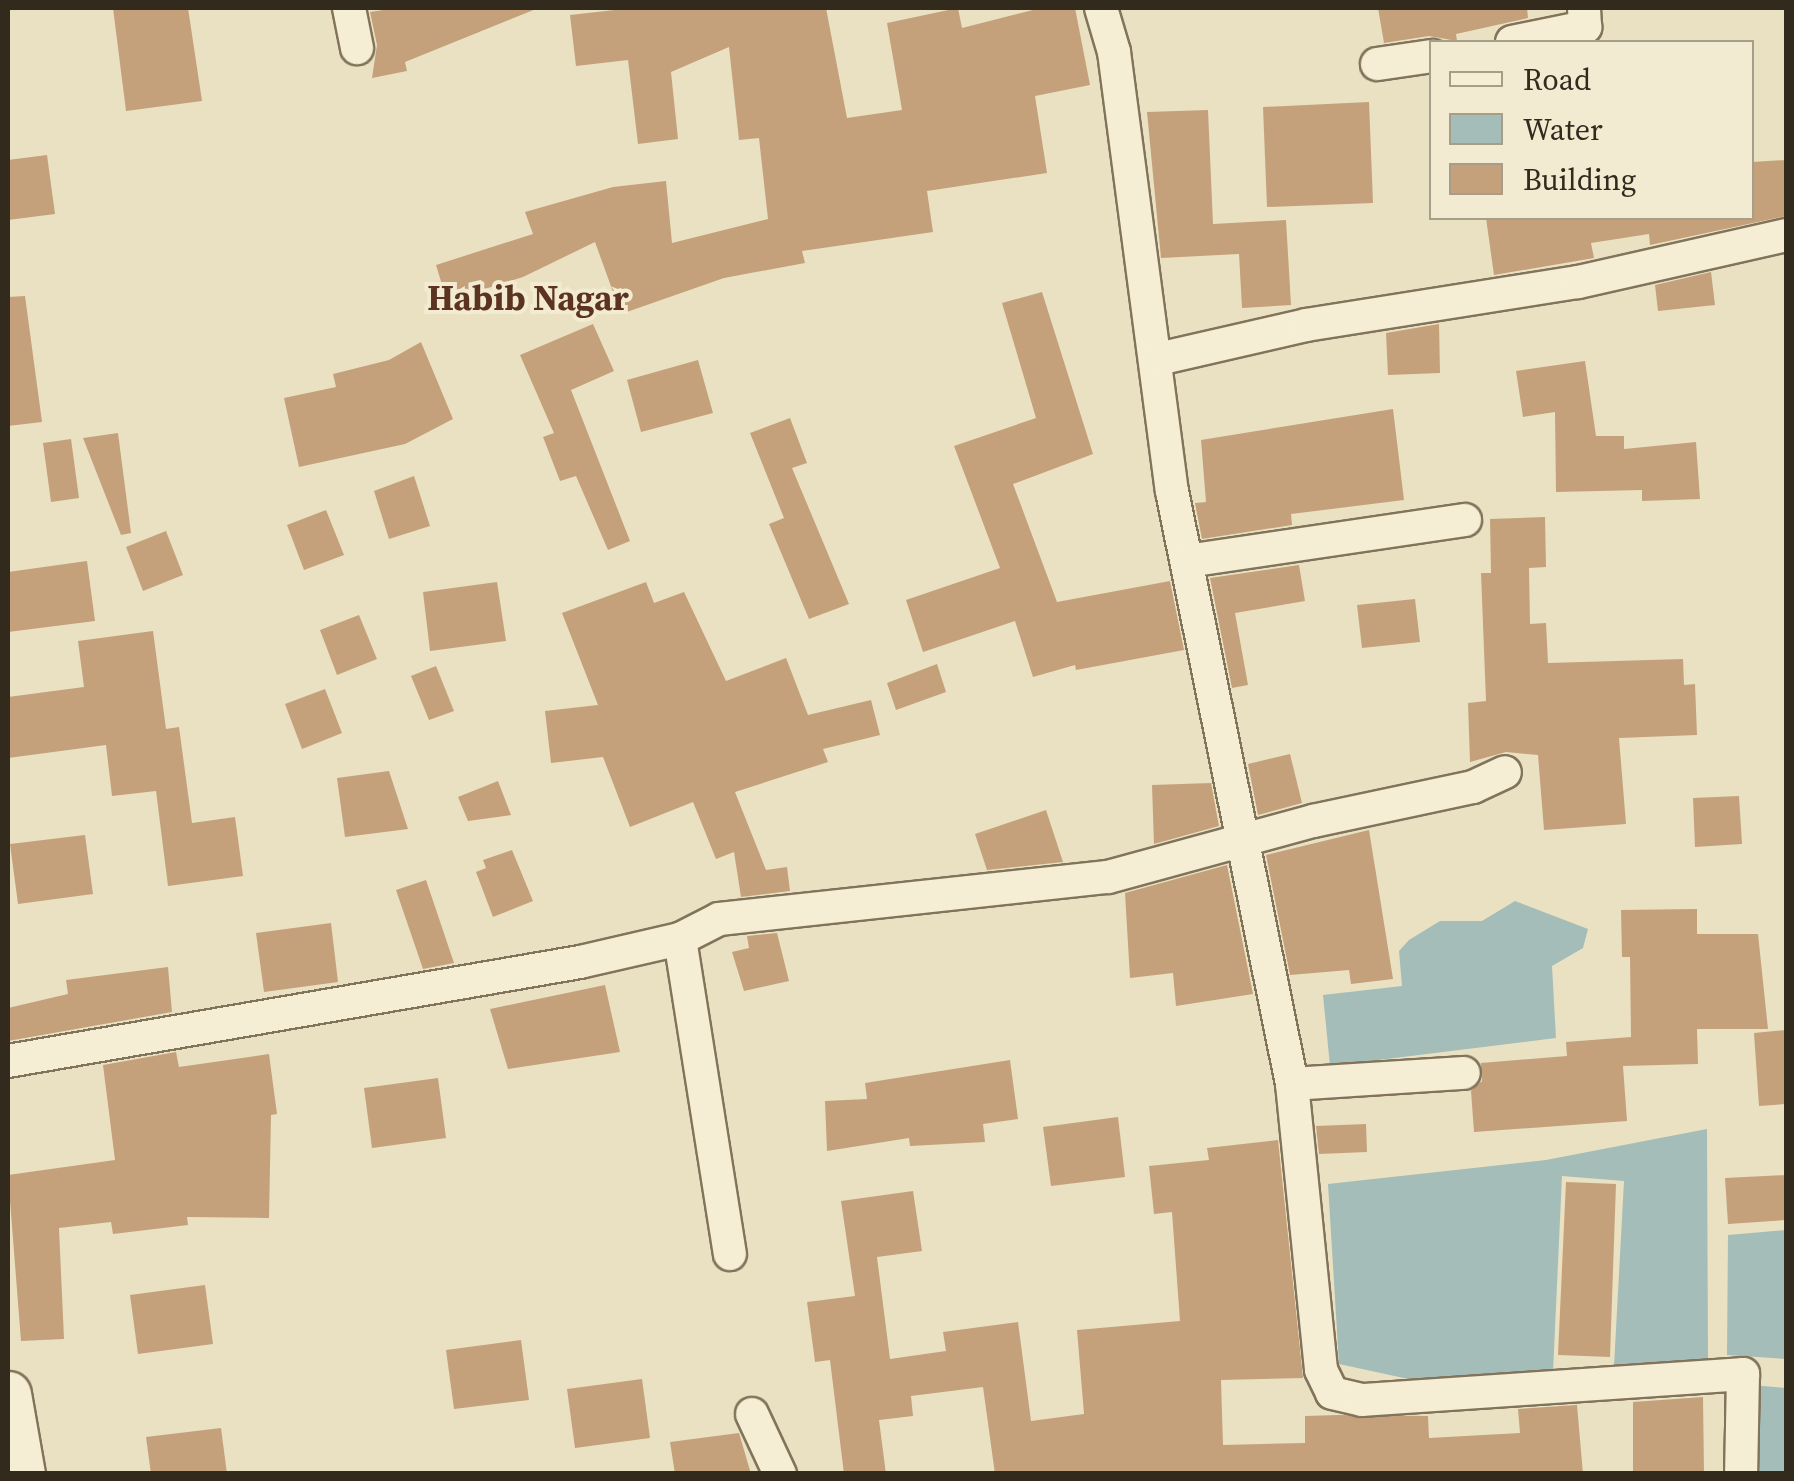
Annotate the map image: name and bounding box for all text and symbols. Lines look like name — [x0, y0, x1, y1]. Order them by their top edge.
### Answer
legend — [1429, 40, 1754, 220]
text: Road — [1523, 59, 1591, 100]
text: Water — [1523, 109, 1603, 150]
text: Building — [1523, 159, 1636, 200]
district label: Habib Nagar — [427, 277, 629, 319]

